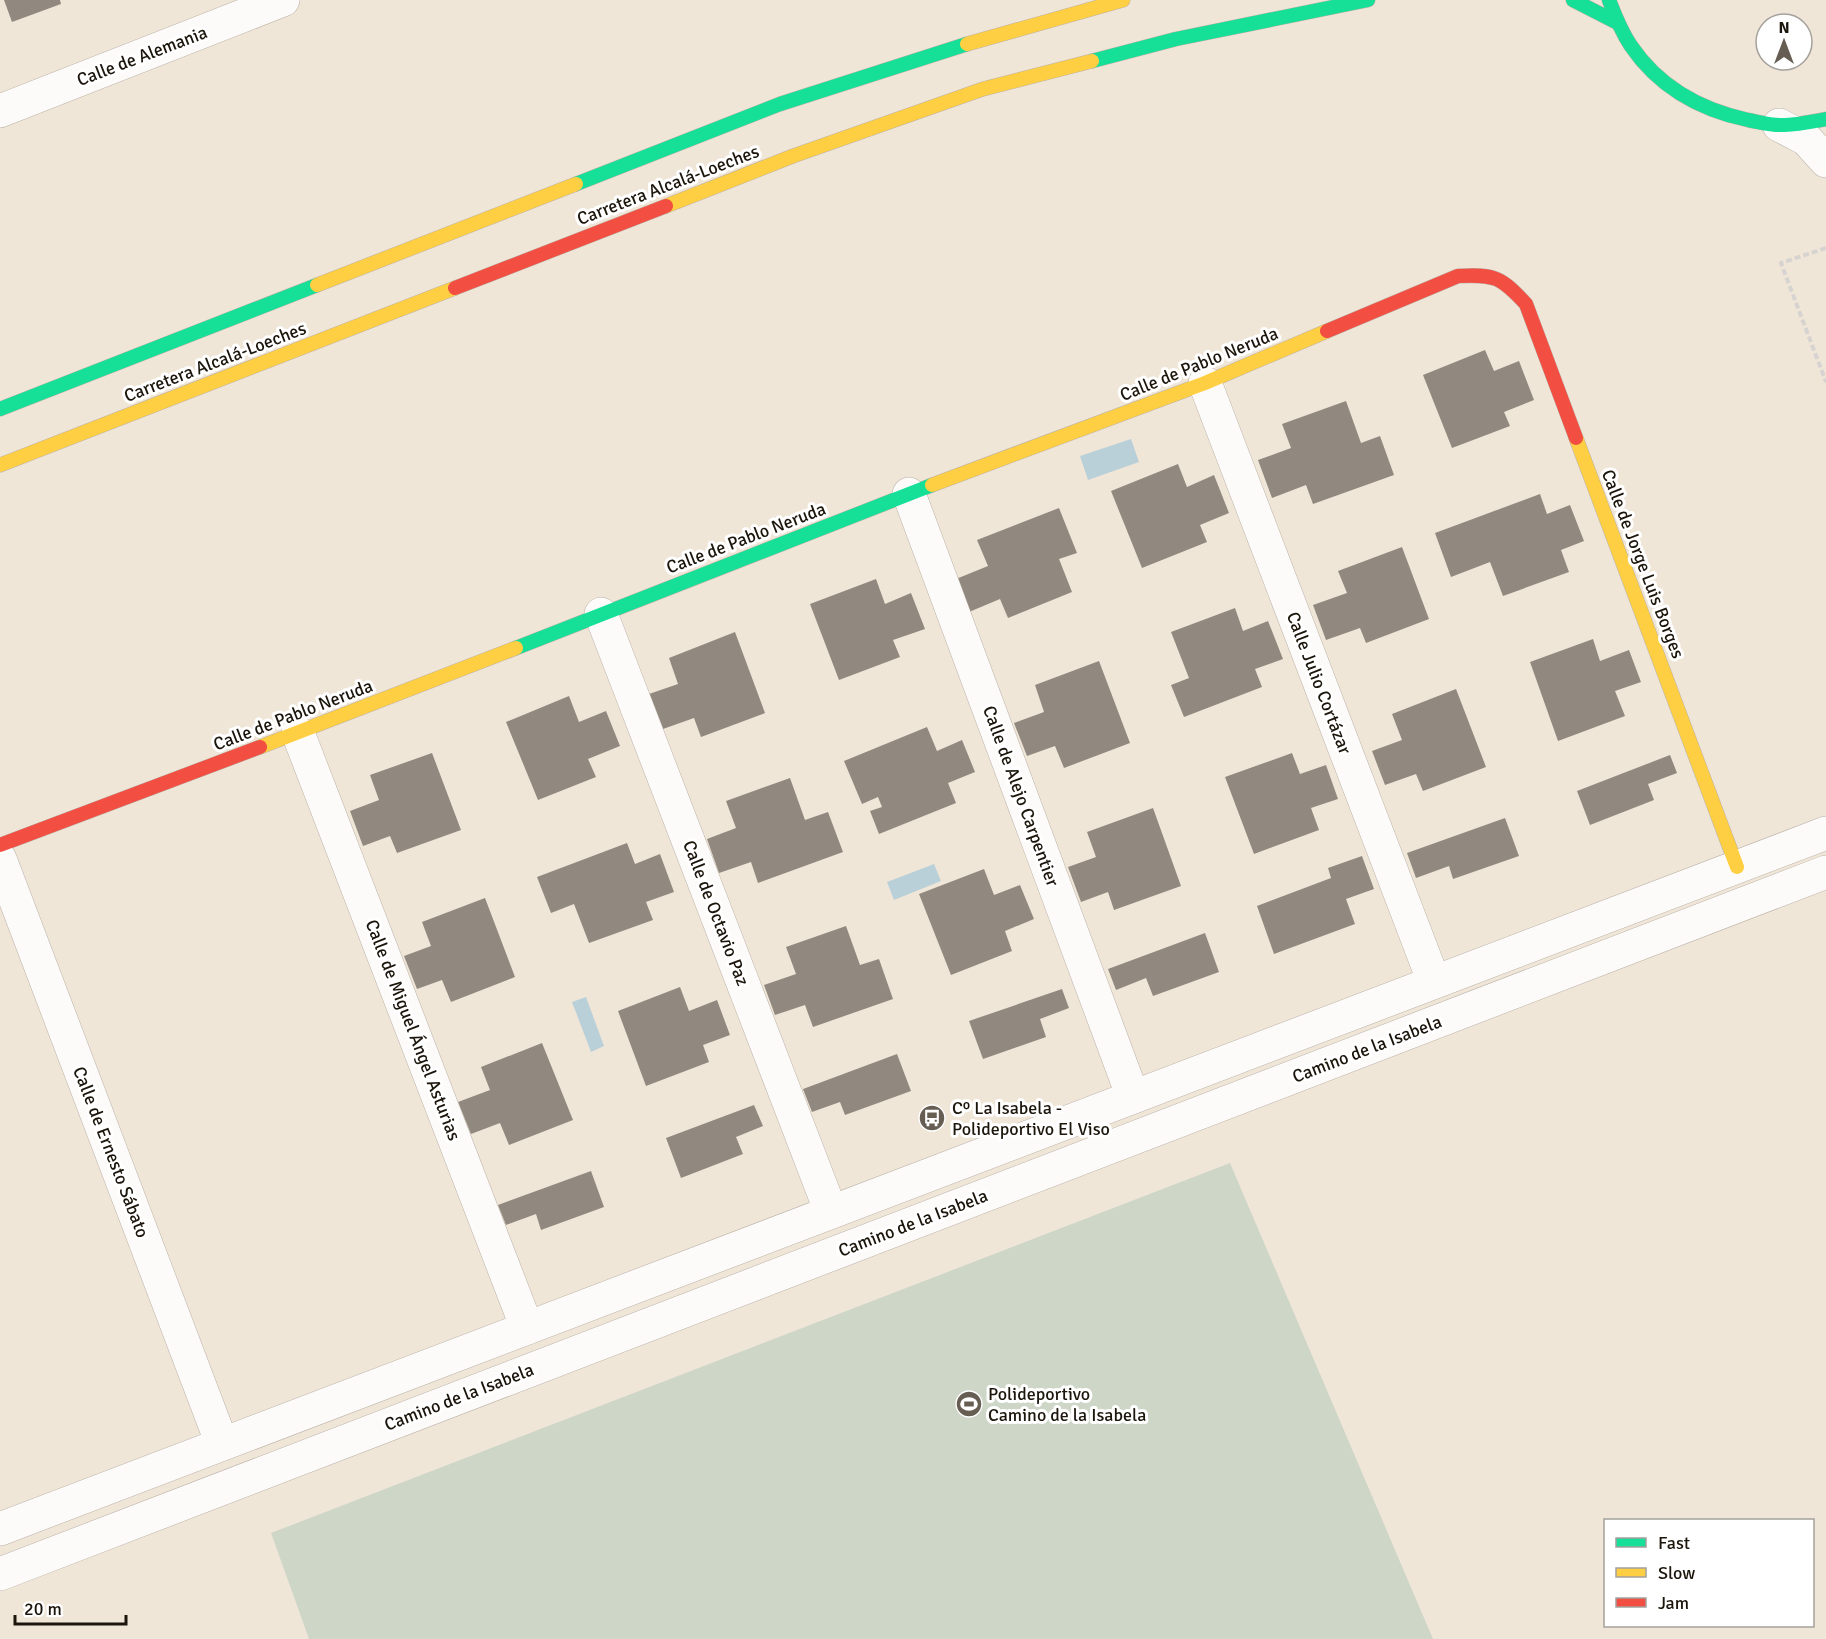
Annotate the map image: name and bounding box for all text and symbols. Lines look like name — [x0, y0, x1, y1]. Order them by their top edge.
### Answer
north arrow — [1754, 12, 1814, 72]
text: N — [1778, 18, 1790, 38]
street label: Calle de Alemania — [74, 21, 210, 91]
street label: Carretera Alcalá-Loeches — [574, 140, 762, 230]
street label: Carretera Alcalá-Loeches — [121, 317, 309, 407]
street label: Calle de Pablo Neruda — [1117, 322, 1281, 406]
street label: Calle de Jorge Luis Borges — [1597, 466, 1689, 662]
street label: Calle de Pablo Neruda — [663, 497, 829, 579]
street label: Calle Julio Cortázar — [1282, 609, 1356, 758]
street label: Calle de Pablo Neruda — [210, 674, 376, 756]
street label: Calle de Alejo Carpentier — [978, 703, 1064, 890]
street label: Calle de Octavio Paz — [678, 837, 754, 989]
street label: Calle de Miguel Ángel Asturias — [361, 916, 465, 1144]
street label: Camino de la Isabela — [1289, 1010, 1445, 1088]
street label: Calle de Ernesto Sábato — [68, 1063, 154, 1241]
place label: Cº La Isabela - Polideportivo El Viso — [952, 1097, 1110, 1140]
bus stop icon: Cº La Isabela - Polideportivo El Viso — [917, 1103, 947, 1133]
street label: Camino de la Isabela — [835, 1184, 991, 1262]
street label: Camino de la Isabela — [381, 1358, 537, 1436]
place label: Polideportivo Camino de la Isabela — [988, 1383, 1146, 1426]
sports icon: Polideportivo Camino de la Isabela — [954, 1389, 984, 1419]
legend — [1604, 1519, 1814, 1627]
text: Fast — [1658, 1532, 1690, 1554]
text: Slow — [1658, 1562, 1695, 1584]
scale bar — [15, 1588, 126, 1626]
text: Jam — [1658, 1592, 1689, 1614]
text: 20 m — [24, 1598, 62, 1620]

